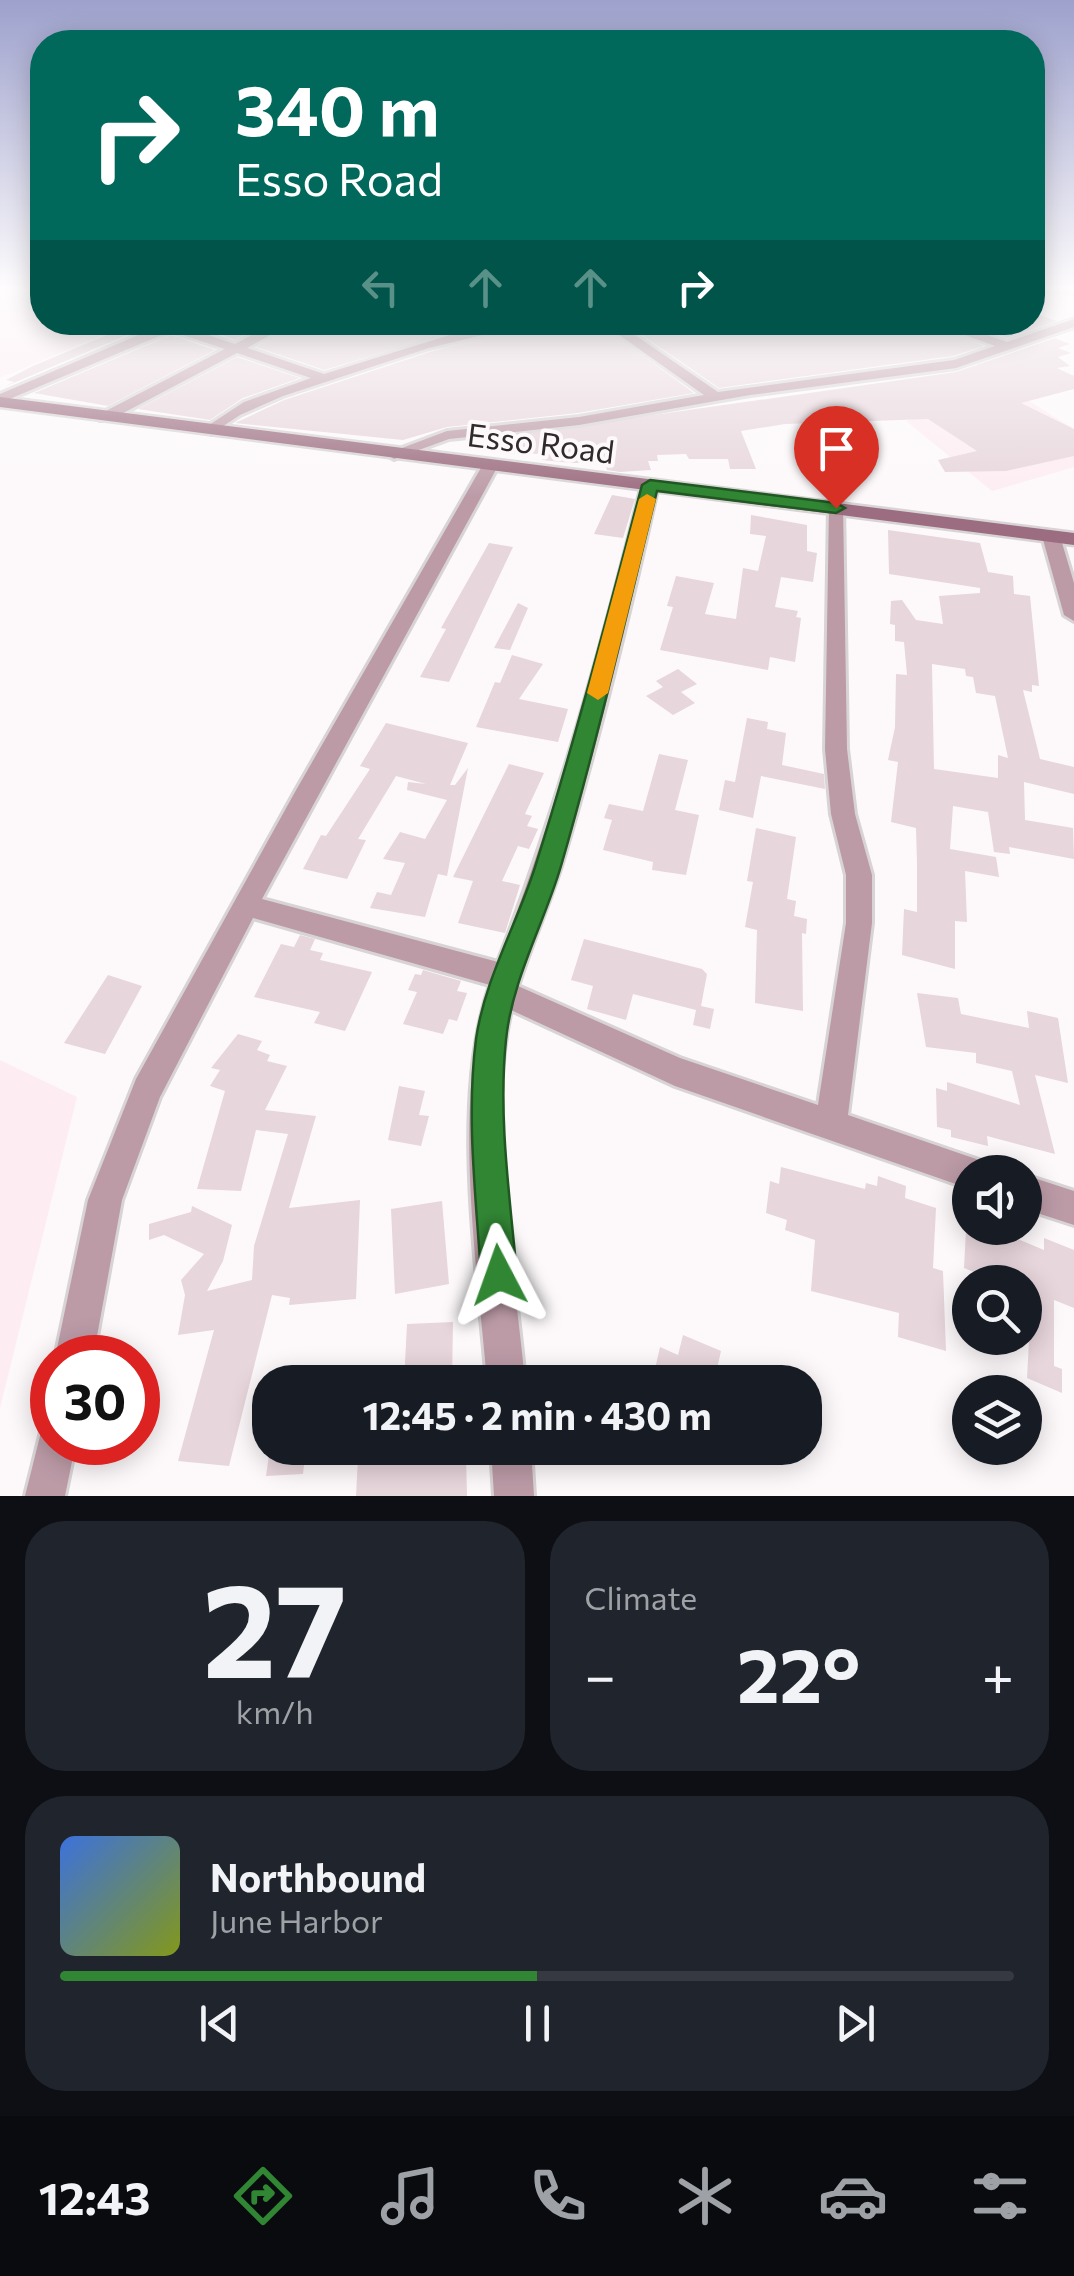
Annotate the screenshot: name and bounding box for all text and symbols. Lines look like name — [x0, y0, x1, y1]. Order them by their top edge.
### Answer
text: 340 m — [235, 65, 440, 150]
icon: right — [70, 70, 200, 200]
text: Esso Road — [235, 150, 443, 205]
icon: left — [353, 260, 408, 315]
icon: ahead — [458, 260, 513, 315]
icon: ahead — [563, 260, 618, 315]
icon: right — [668, 260, 723, 315]
pin — [794, 406, 879, 509]
street label: Esso Road — [465, 413, 617, 471]
icon: arrive — [809, 421, 864, 476]
map controls — [952, 1155, 1042, 1465]
button: sound — [952, 1155, 1042, 1245]
position arrow — [447, 1223, 551, 1327]
button: search — [952, 1265, 1042, 1355]
speed limit sign: 30 — [30, 1335, 160, 1465]
button: layers — [952, 1375, 1042, 1465]
text: 12:45 · 2 min · 430 m — [362, 1391, 712, 1438]
text: 27 — [202, 1546, 347, 1705]
text: Climate — [585, 1577, 697, 1617]
text: 22° — [737, 1627, 860, 1718]
text: − — [585, 1640, 616, 1707]
text: + — [982, 1640, 1014, 1707]
text: km/h — [236, 1691, 314, 1731]
text: Northbound — [210, 1853, 426, 1900]
text: June Harbor — [210, 1900, 383, 1940]
icon: previous — [192, 1996, 247, 2051]
icon: pause — [510, 1996, 565, 2051]
icon: next — [828, 1996, 883, 2051]
icon: directions — [228, 2161, 298, 2231]
icon: music — [375, 2161, 445, 2231]
icon: phone — [523, 2161, 593, 2231]
icon: climate — [670, 2161, 740, 2231]
icon: car — [818, 2161, 888, 2231]
icon: filters — [965, 2161, 1035, 2231]
text: 12:43 — [39, 2169, 150, 2224]

